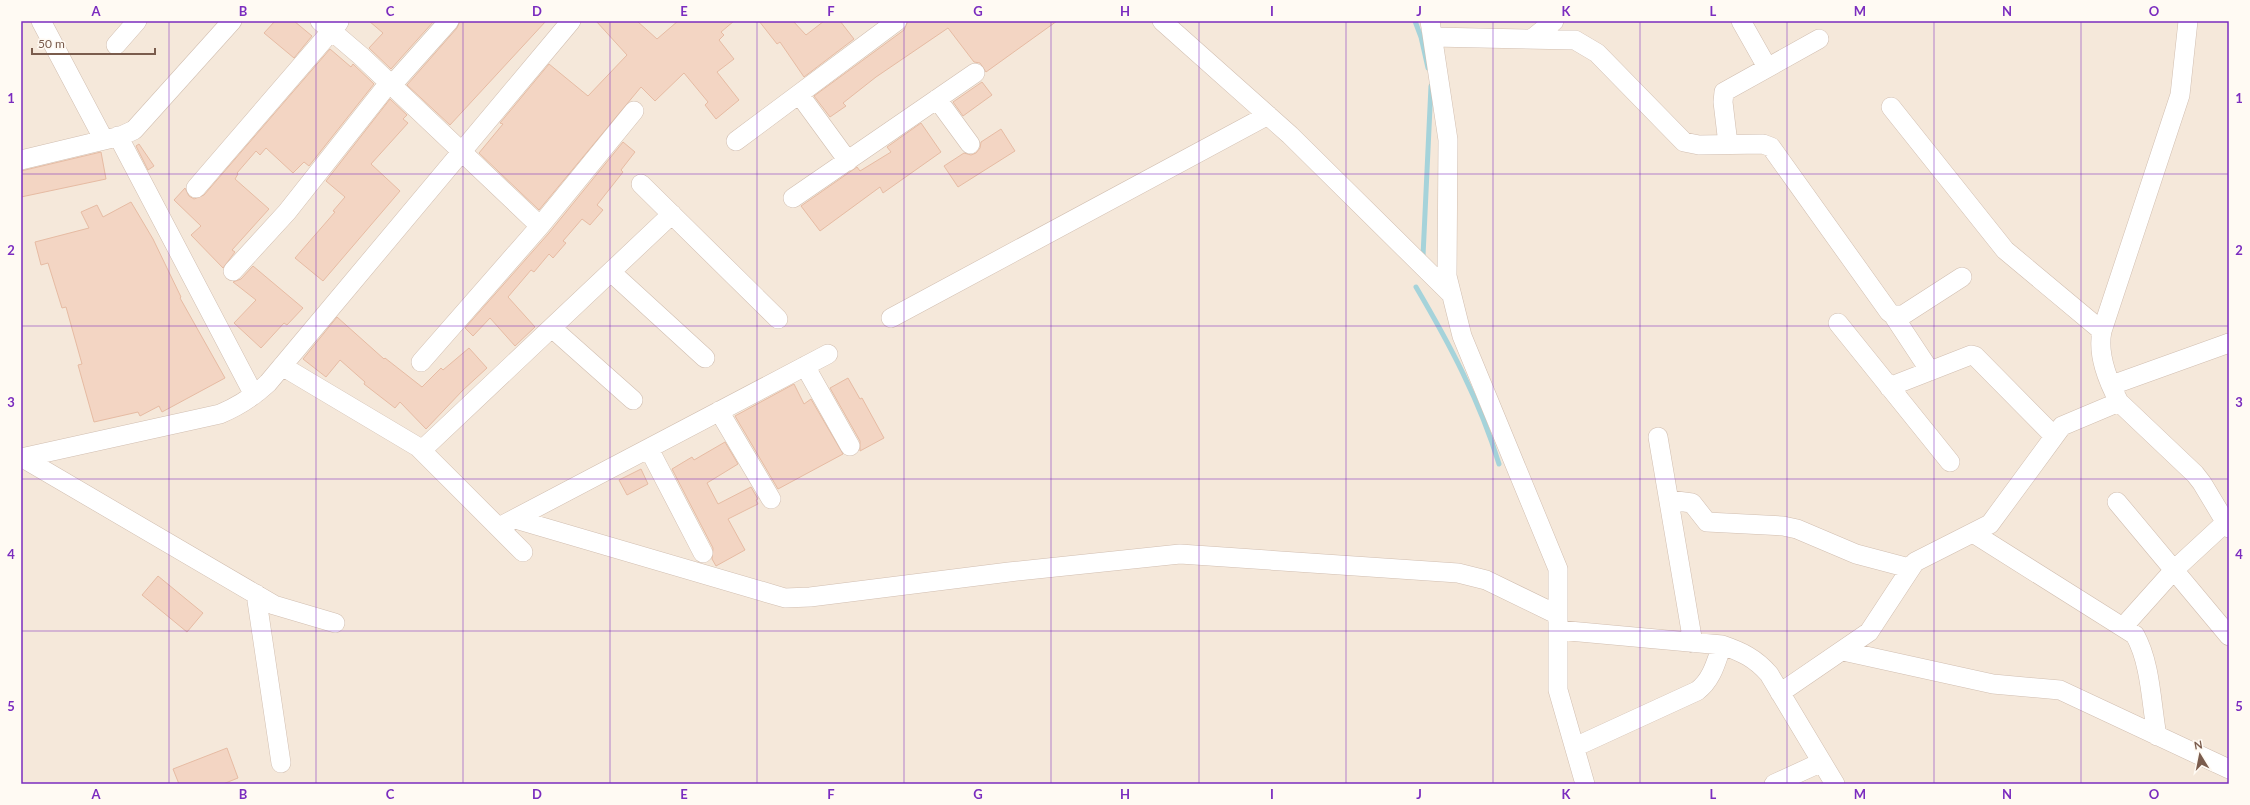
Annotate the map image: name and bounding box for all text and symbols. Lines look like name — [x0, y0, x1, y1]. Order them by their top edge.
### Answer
text: A — [90, 3, 101, 19]
text: B — [239, 3, 248, 19]
text: C — [386, 3, 395, 19]
text: D — [532, 3, 542, 19]
text: E — [680, 3, 688, 19]
text: F — [827, 3, 835, 19]
text: G — [973, 3, 983, 19]
text: H — [1120, 3, 1130, 19]
text: I — [1270, 3, 1274, 19]
text: J — [1416, 3, 1422, 19]
text: K — [1562, 3, 1572, 19]
text: L — [1710, 3, 1717, 19]
text: M — [1854, 3, 1866, 19]
text: N — [2002, 3, 2012, 19]
text: O — [2149, 3, 2160, 19]
scale bar — [32, 30, 155, 56]
text: 50 m — [38, 36, 65, 51]
text: 1 — [7, 90, 15, 106]
text: 1 — [2235, 90, 2243, 106]
text: 2 — [7, 242, 15, 258]
text: 2 — [2235, 242, 2243, 258]
text: 3 — [7, 394, 15, 410]
text: 3 — [2235, 394, 2243, 410]
text: 4 — [7, 546, 15, 562]
text: 4 — [2235, 546, 2243, 562]
text: 5 — [7, 698, 15, 714]
text: 5 — [2235, 698, 2243, 714]
north arrow — [2180, 735, 2220, 775]
text: N — [2193, 738, 2203, 752]
text: A — [90, 786, 101, 802]
text: B — [239, 786, 248, 802]
text: C — [386, 786, 395, 802]
text: D — [532, 786, 542, 802]
text: E — [680, 786, 688, 802]
text: F — [827, 786, 835, 802]
text: G — [973, 786, 983, 802]
text: H — [1120, 786, 1130, 802]
text: I — [1270, 786, 1274, 802]
text: J — [1416, 786, 1422, 802]
text: K — [1562, 786, 1572, 802]
text: L — [1710, 786, 1717, 802]
text: M — [1854, 786, 1866, 802]
text: N — [2002, 786, 2012, 802]
text: O — [2149, 786, 2160, 802]

